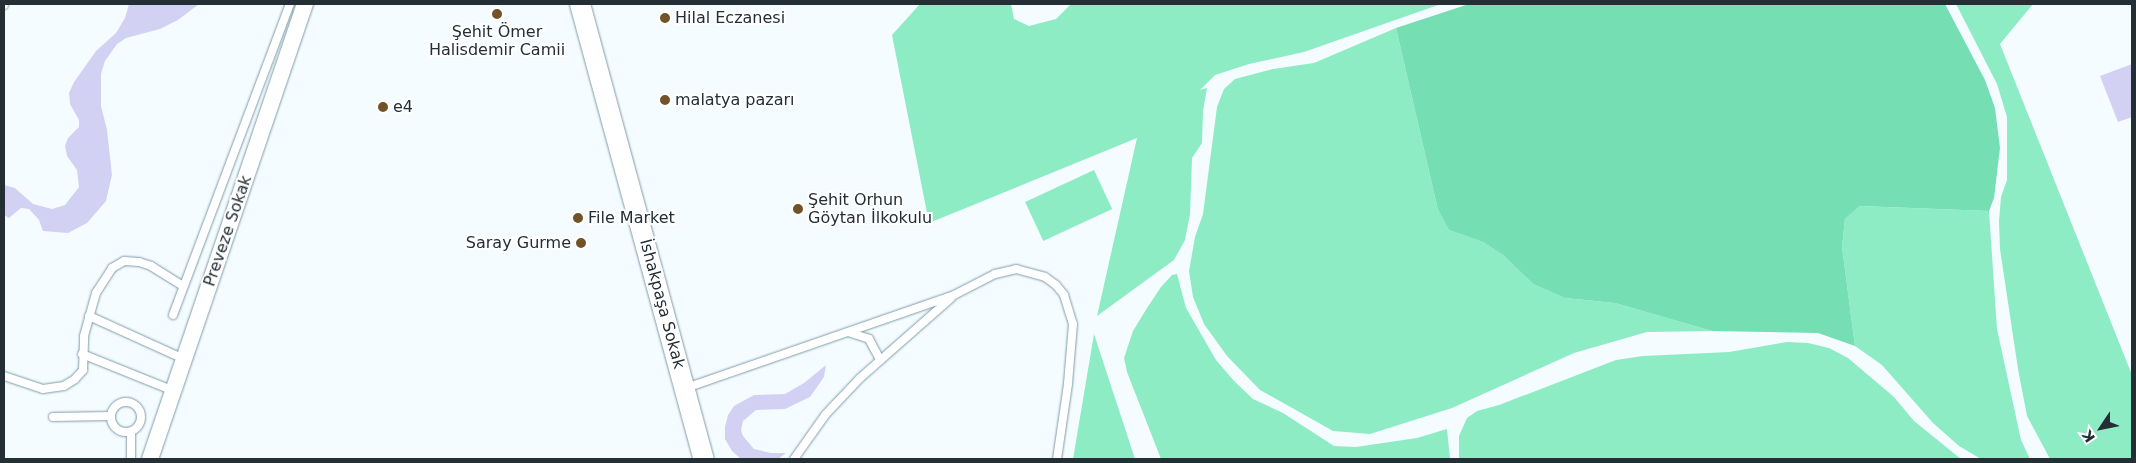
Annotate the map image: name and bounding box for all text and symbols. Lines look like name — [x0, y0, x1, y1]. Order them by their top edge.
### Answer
marker: Şehit Ömer Halisdemir Camii — [491, 8, 503, 20]
place label: Hilal Eczanesi — [675, 8, 785, 28]
marker: Hilal Eczanesi — [659, 12, 671, 24]
place label: Şehit Ömer Halisdemir Camii — [429, 22, 565, 60]
place label: malatya pazarı — [675, 90, 794, 110]
marker: malatya pazarı — [659, 94, 671, 106]
place label: e4 — [393, 97, 413, 117]
marker: e4 — [377, 101, 389, 113]
street label: Preveze Sokak — [200, 173, 256, 289]
place label: Şehit Orhun Göytan İlkokulu — [808, 190, 932, 228]
marker: Şehit Orhun Göytan İlkokulu — [792, 203, 804, 215]
place label: File Market — [588, 208, 675, 228]
marker: File Market — [572, 212, 584, 224]
place label: Saray Gurme — [466, 233, 571, 253]
marker: Saray Gurme — [575, 237, 587, 249]
street label: İshakpaşa Sokak — [635, 237, 689, 371]
north arrow — [2076, 403, 2126, 453]
text: K — [2079, 427, 2098, 445]

